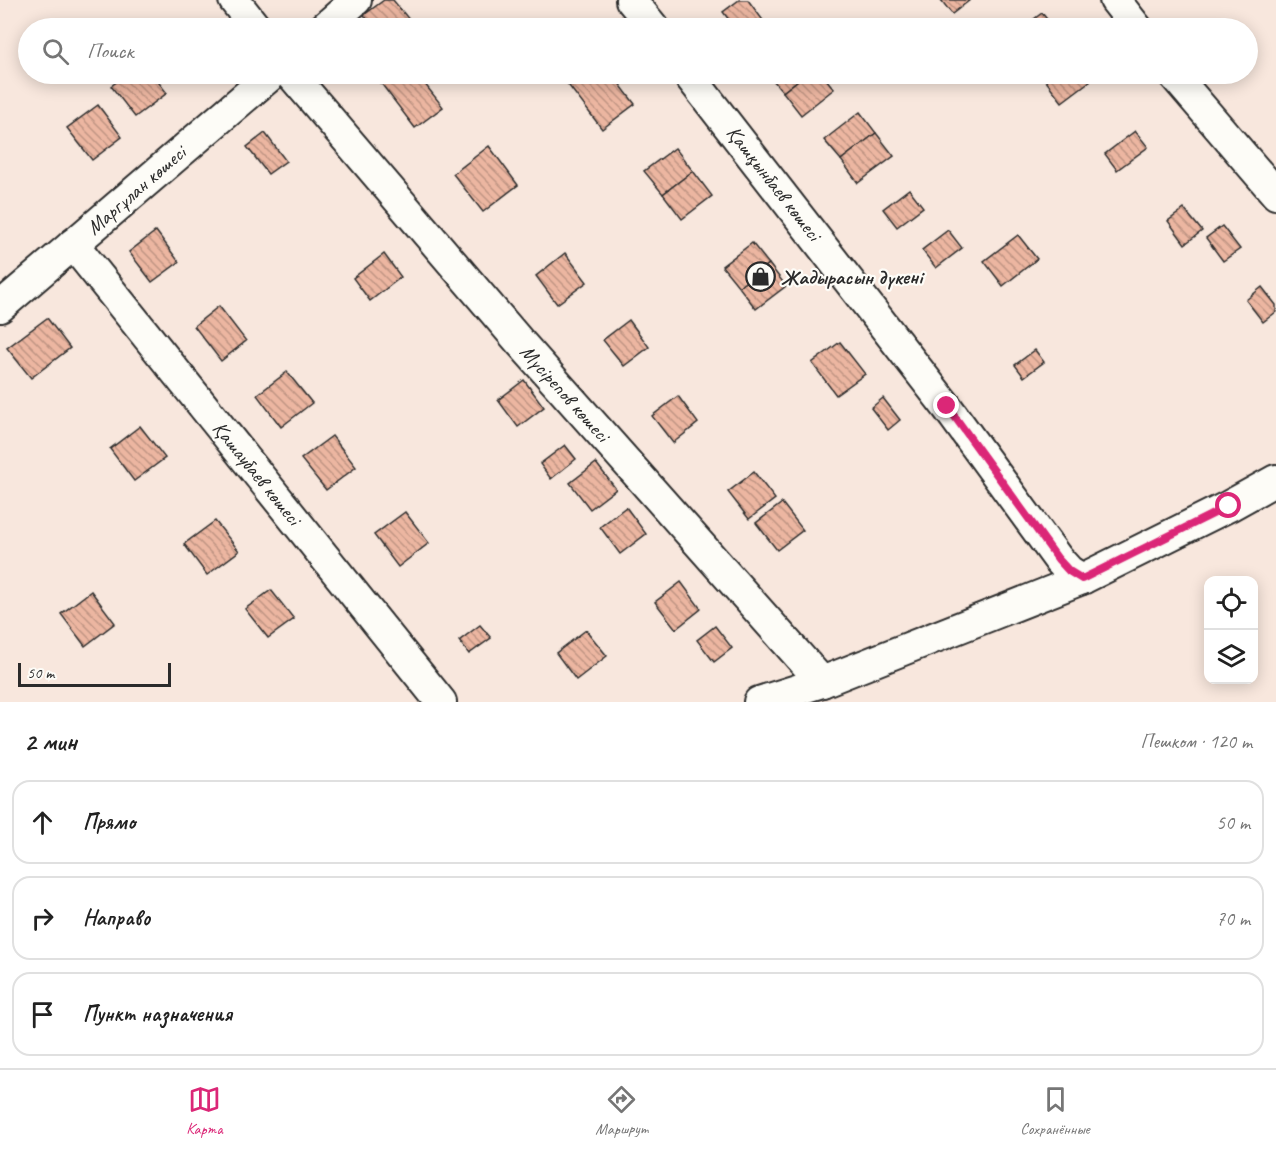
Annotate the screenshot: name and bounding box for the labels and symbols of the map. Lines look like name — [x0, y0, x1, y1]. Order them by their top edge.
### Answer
street label: Қашқынбаев көшесі — [721, 120, 829, 248]
street label: Маргұлан көшесі — [81, 138, 193, 240]
shop icon: Жадырасын дүкені — [744, 261, 776, 293]
place label: Жадырасын дүкені — [781, 264, 925, 290]
street label: Мүсірепов көшесі — [514, 339, 618, 449]
route end — [933, 392, 959, 418]
street label: Қашаубаев көшесі — [207, 416, 309, 533]
route start — [1215, 492, 1241, 518]
scale bar — [18, 660, 171, 688]

